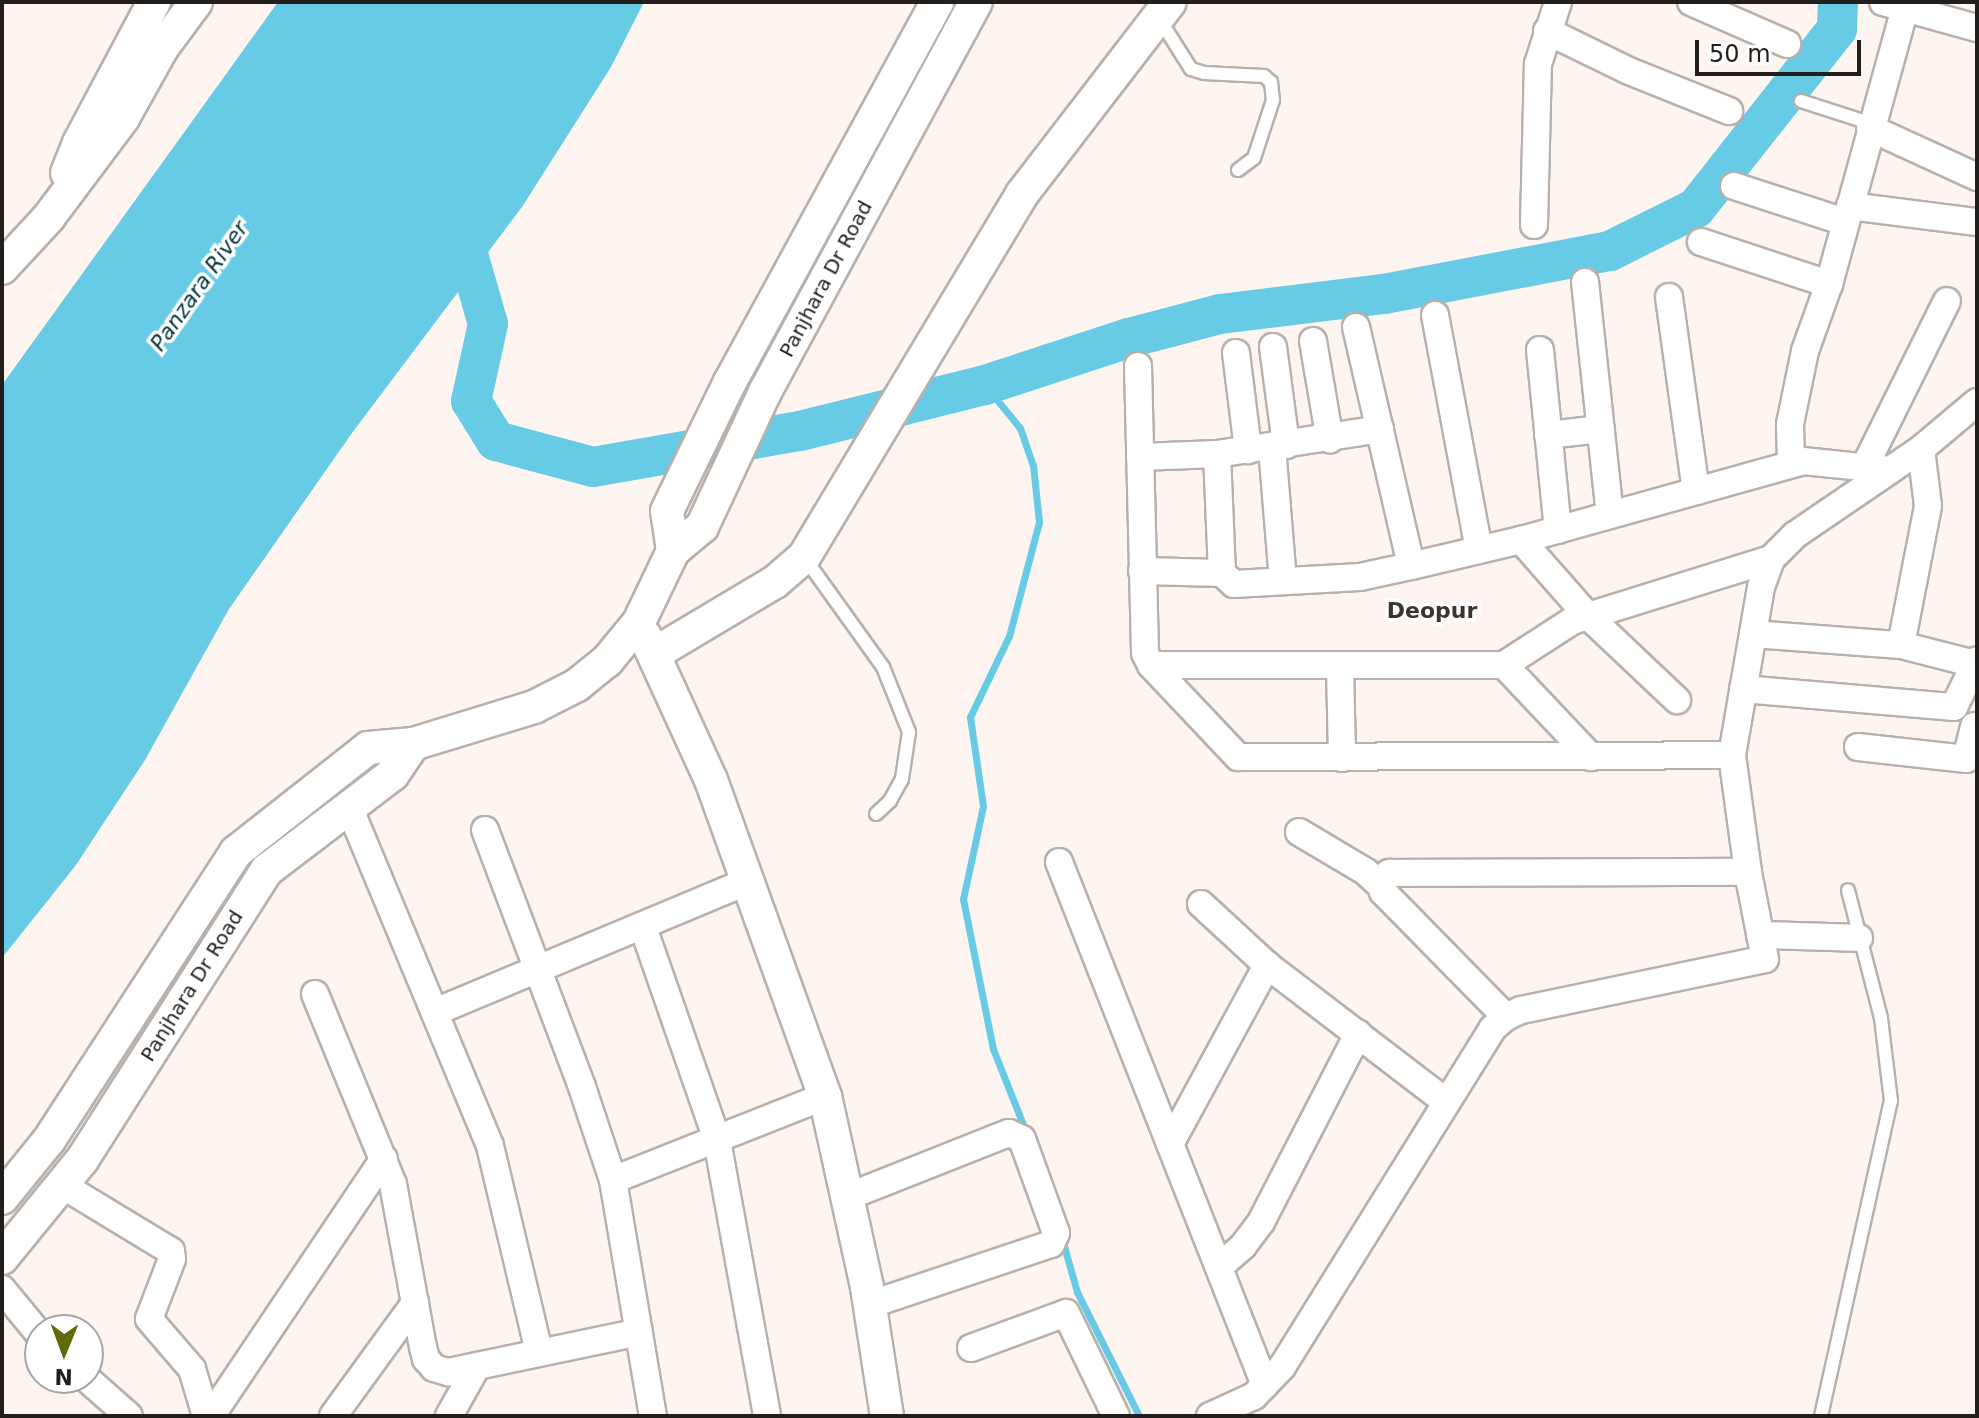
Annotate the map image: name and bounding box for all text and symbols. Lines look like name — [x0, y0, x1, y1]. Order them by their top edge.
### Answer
scale bar — [1699, 24, 1865, 74]
text: 50 m — [1709, 40, 1771, 68]
street label: Panjhara Dr Road — [775, 197, 877, 361]
water label: Panzara River — [145, 216, 253, 356]
district label: Deopur — [1387, 598, 1477, 624]
street label: Panjhara Dr Road — [136, 906, 248, 1066]
north arrow — [24, 1314, 104, 1394]
text: N — [54, 1364, 73, 1389]

